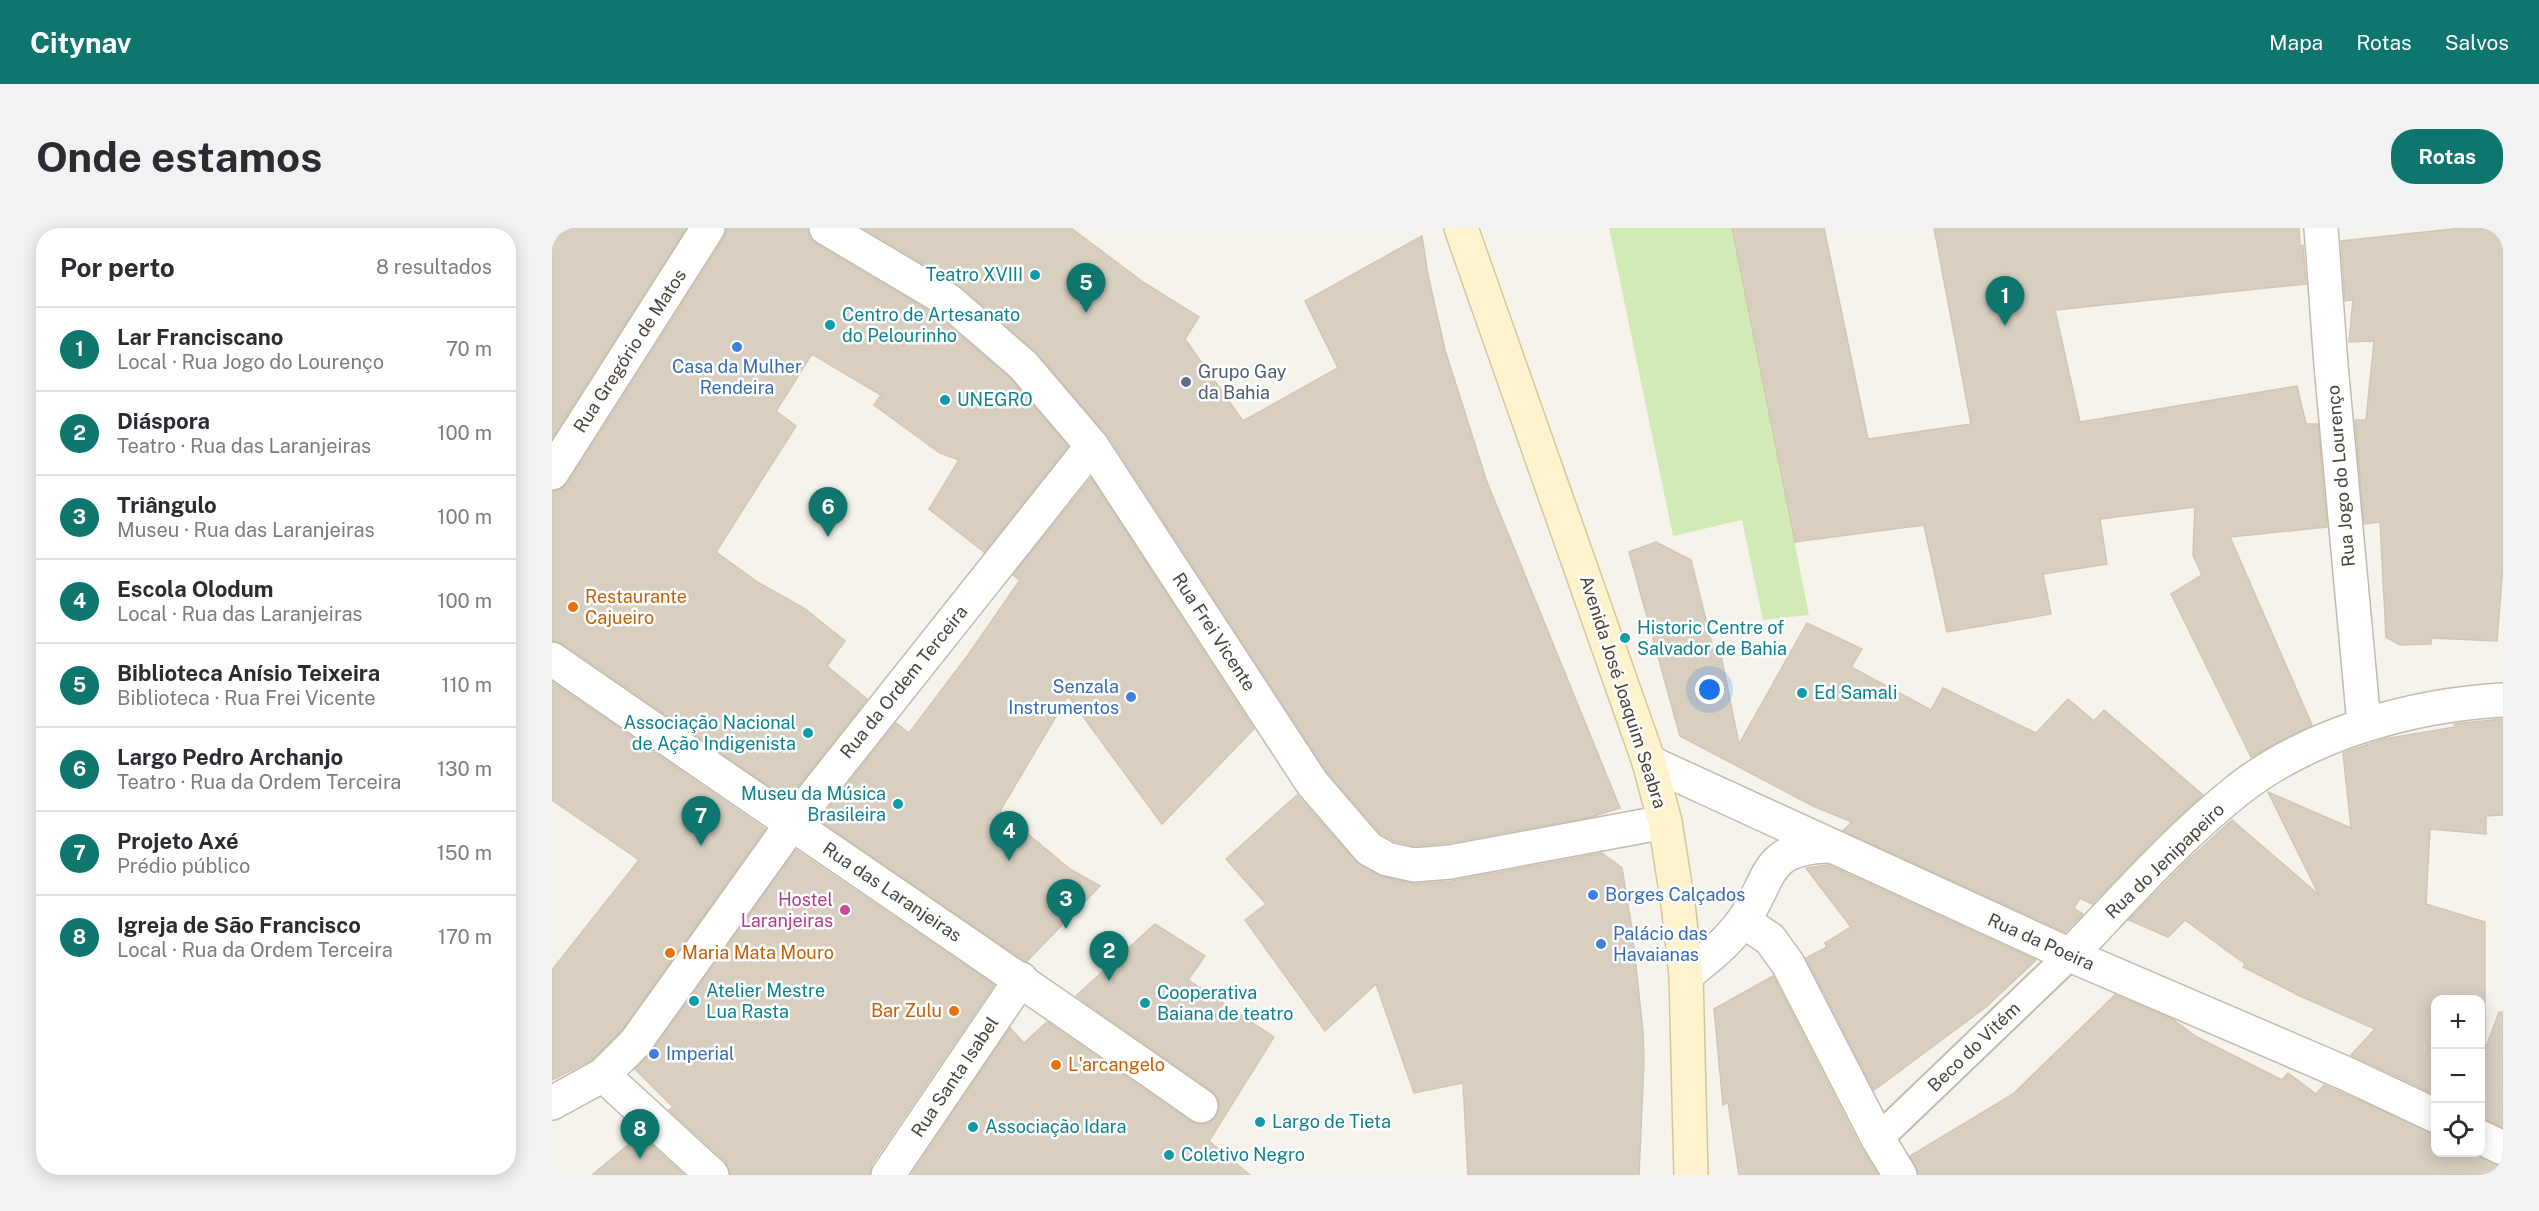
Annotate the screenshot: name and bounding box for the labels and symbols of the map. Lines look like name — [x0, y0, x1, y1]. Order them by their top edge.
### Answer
place label: Teatro XVIII — [926, 264, 1023, 285]
pin: 5 — [1066, 264, 1106, 313]
street label: Rua Gregório de Matos — [569, 265, 690, 436]
marker: Teatro XVIII — [1028, 268, 1042, 282]
pin: 1 — [1986, 276, 2024, 326]
place label: Centro de Artesanato do Pelourinho — [842, 304, 1020, 346]
marker: Centro de Artesanato do Pelourinho — [823, 318, 837, 332]
marker: Casa da Mulher Rendeira — [730, 340, 744, 354]
place label: Casa da Mulher Rendeira — [672, 356, 802, 398]
place label: Grupo Gay da Bahia — [1198, 361, 1287, 403]
marker: Grupo Gay da Bahia — [1179, 375, 1193, 389]
street label: Rua Jogo do Lourenço — [2322, 384, 2359, 568]
place label: UNEGRO — [957, 389, 1033, 410]
marker: UNEGRO — [938, 393, 952, 407]
pin: 6 — [808, 488, 848, 537]
street label: Rua Frei Vicente — [1168, 569, 1260, 695]
street label: Avenida José Joaquim Seabra — [1576, 573, 1671, 811]
place label: Restaurante Cajueiro — [585, 586, 687, 628]
marker: Restaurante Cajueiro — [566, 600, 580, 614]
street label: Rua da Ordem Terceira — [836, 601, 972, 762]
place label: Historic Centre of Salvador de Bahia — [1637, 617, 1787, 659]
marker: Historic Centre of Salvador de Bahia — [1618, 631, 1632, 645]
your location — [1695, 675, 1724, 704]
place label: Senzala Instrumentos — [1008, 676, 1119, 718]
place label: Ed Samali — [1814, 682, 1897, 703]
marker: Ed Samali — [1795, 686, 1809, 700]
marker: Senzala Instrumentos — [1124, 690, 1138, 704]
place label: Associação Nacional de Ação Indigenista — [623, 712, 796, 754]
marker: Associação Nacional de Ação Indigenista — [801, 726, 815, 740]
place label: Museu da Música Brasileira — [741, 783, 886, 825]
pin: 7 — [682, 796, 720, 846]
marker: Museu da Música Brasileira — [891, 797, 905, 811]
street label: Rua do Jenipapeiro — [2101, 799, 2228, 923]
pin: 4 — [990, 812, 1028, 861]
street label: Rua das Laranjeiras — [819, 837, 966, 946]
pin: 3 — [1046, 880, 1086, 929]
place label: Borges Calçados — [1605, 884, 1745, 905]
marker: Borges Calçados — [1586, 888, 1600, 902]
place label: Hostel Laranjeiras — [741, 889, 833, 931]
marker: Hostel Laranjeiras — [838, 903, 852, 917]
street label: Rua da Poeira — [1985, 909, 2098, 974]
place label: Palácio das Havaianas — [1613, 923, 1708, 965]
pin: 2 — [1090, 932, 1128, 981]
marker: Palácio das Havaianas — [1594, 937, 1608, 951]
place label: Maria Mata Mouro — [682, 942, 834, 963]
marker: Maria Mata Mouro — [663, 946, 677, 960]
place label: Atelier Mestre Lua Rasta — [706, 980, 825, 1022]
place label: Cooperativa Baiana de teatro — [1157, 982, 1294, 1024]
marker: Atelier Mestre Lua Rasta — [687, 994, 701, 1008]
marker: Cooperativa Baiana de teatro — [1138, 996, 1152, 1010]
street label: Beco do Vitém — [1923, 997, 2024, 1096]
place label: Bar Zulu — [871, 1000, 942, 1021]
marker: Bar Zulu — [947, 1004, 961, 1018]
street label: Rua Santa Isabel — [907, 1013, 1003, 1141]
place label: Imperial — [666, 1043, 734, 1064]
marker: Imperial — [647, 1047, 661, 1061]
place label: L'arcangelo — [1068, 1054, 1165, 1075]
marker: L'arcangelo — [1049, 1058, 1063, 1072]
pin: 8 — [620, 1110, 659, 1159]
place label: Largo de Tieta — [1272, 1111, 1391, 1132]
marker: Largo de Tieta — [1253, 1115, 1267, 1129]
place label: Associação Idara — [985, 1116, 1126, 1137]
marker: Associação Idara — [966, 1120, 980, 1134]
place label: Coletivo Negro — [1181, 1144, 1305, 1165]
marker: Coletivo Negro — [1162, 1148, 1176, 1162]

